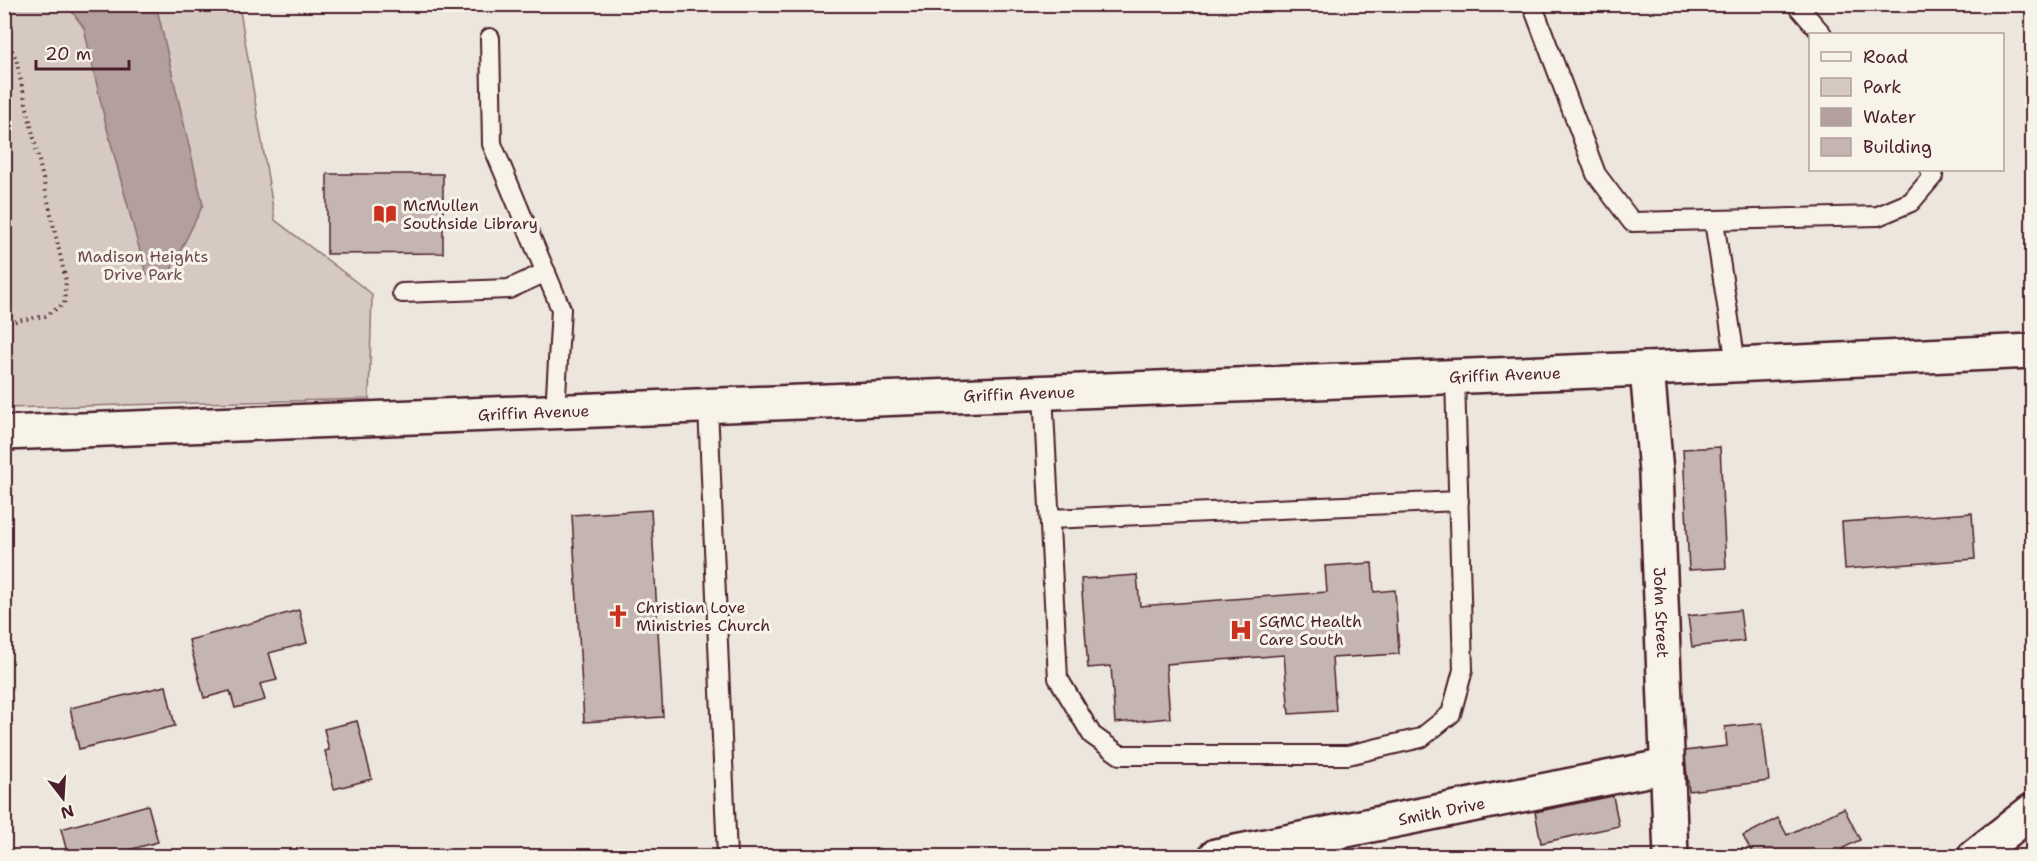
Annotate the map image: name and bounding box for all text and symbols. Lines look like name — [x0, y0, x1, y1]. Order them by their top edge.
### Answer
scale bar — [36, 33, 129, 71]
legend — [1809, 33, 2004, 171]
text: 20 m — [45, 42, 91, 66]
text: Road — [1863, 45, 1908, 69]
text: Park — [1863, 75, 1902, 99]
text: Water — [1863, 105, 1916, 129]
text: Building — [1863, 135, 1932, 159]
place label: McMullen Southside Library — [403, 195, 538, 234]
library icon: McMullen Southside Library — [372, 201, 398, 227]
park label: Madison Heights Drive Park — [77, 246, 209, 285]
street label: Griffin Avenue — [1449, 362, 1561, 388]
street label: Griffin Avenue — [963, 381, 1076, 407]
street label: Griffin Avenue — [477, 400, 590, 426]
street label: John Street — [1649, 567, 1673, 659]
place label: Christian Love Ministries Church — [636, 597, 770, 636]
church icon: Christian Love Ministries Church — [605, 603, 631, 629]
place label: SGMC Health Care South — [1259, 611, 1362, 650]
hospital icon: SGMC Health Care South — [1228, 617, 1254, 643]
north arrow — [33, 768, 93, 828]
street label: Smith Drive — [1396, 793, 1487, 830]
text: N — [58, 800, 76, 824]

